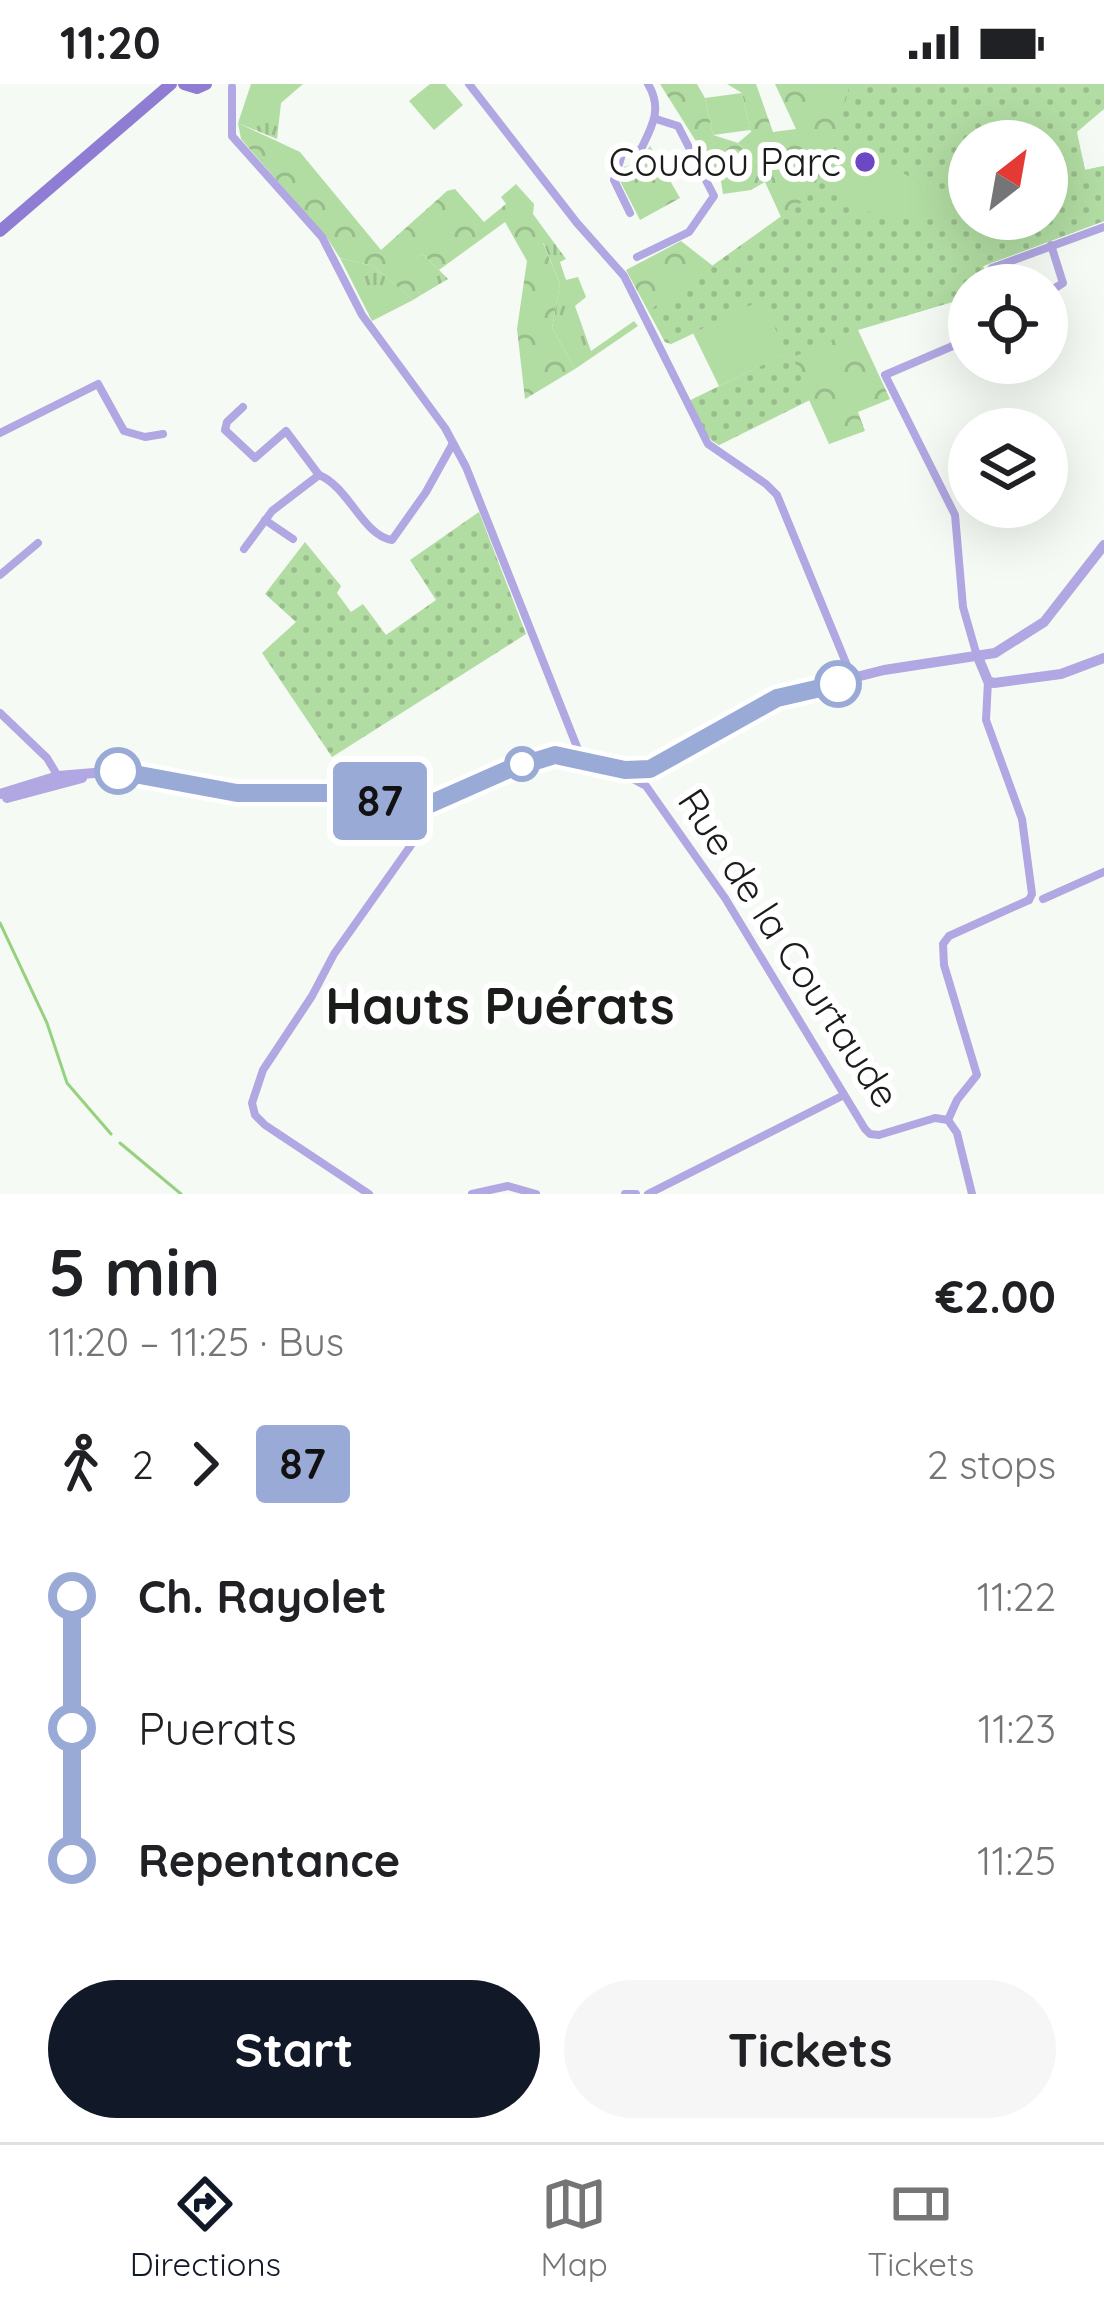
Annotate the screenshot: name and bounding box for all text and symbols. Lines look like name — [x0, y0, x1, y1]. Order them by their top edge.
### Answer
text: 11:20 — [60, 14, 161, 70]
north arrow — [948, 120, 1068, 240]
map controls — [948, 120, 1068, 528]
place label: Coudou Parc — [609, 137, 841, 186]
marker: Coudou Parc — [852, 149, 878, 175]
button: locate — [948, 264, 1068, 384]
button: layers — [948, 408, 1068, 528]
unlabelled marker — [816, 662, 860, 706]
unlabelled marker — [506, 748, 538, 780]
unlabelled marker — [96, 749, 140, 793]
line badge: 87 — [326, 762, 434, 840]
text: 87 — [357, 774, 403, 827]
street label: Rue de la Courtaude — [668, 779, 911, 1117]
district label: Hauts Puérats — [325, 973, 675, 1037]
text: 5 min — [48, 1230, 220, 1313]
text: €2.00 — [936, 1268, 1056, 1324]
text: 11:20 – 11:25 · Bus — [48, 1317, 344, 1366]
icon: walk — [48, 1431, 114, 1497]
icon: forward — [172, 1431, 238, 1497]
text: 87 — [280, 1437, 326, 1490]
text: 2 — [132, 1440, 154, 1489]
text: 2 stops — [927, 1440, 1056, 1489]
text: Ch. Rayolet — [138, 1568, 387, 1624]
text: 11:22 — [977, 1572, 1056, 1621]
text: Puerats — [138, 1700, 297, 1756]
text: 11:23 — [978, 1704, 1056, 1753]
text: Repentance — [138, 1832, 400, 1888]
text: 11:25 — [977, 1836, 1056, 1885]
button: Start — [48, 1980, 540, 2118]
button: Tickets — [564, 1980, 1056, 2118]
tab: Directions — [130, 2171, 281, 2284]
tab: Map — [540, 2171, 608, 2284]
tab: Tickets — [867, 2171, 974, 2284]

